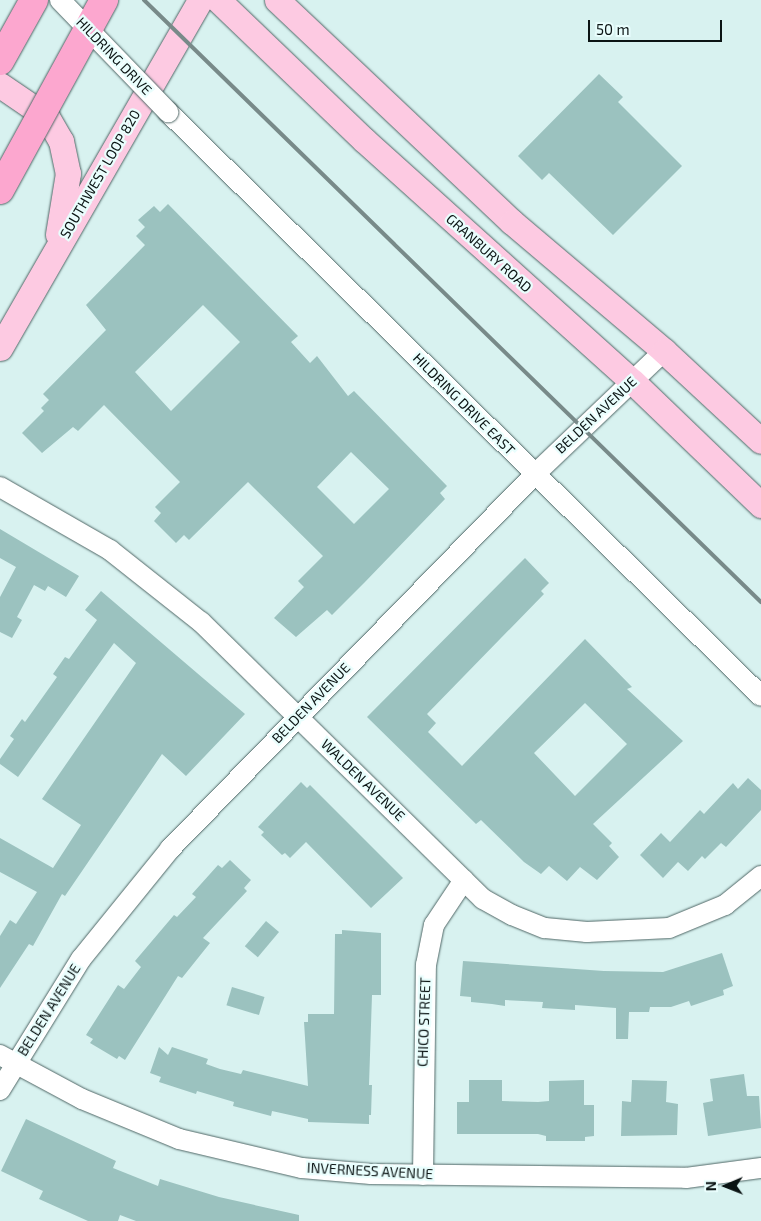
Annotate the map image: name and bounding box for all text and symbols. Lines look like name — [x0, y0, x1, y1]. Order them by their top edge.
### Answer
scale bar — [591, 10, 725, 42]
street label: HILDRING DRIVE — [73, 14, 155, 98]
text: 50 m — [596, 20, 630, 38]
street label: SOUTHWEST LOOP 820 — [56, 107, 144, 241]
street label: GRANBURY ROAD — [443, 210, 535, 296]
street label: HILDRING DRIVE EAST — [410, 350, 518, 458]
street label: BELDEN AVENUE — [552, 373, 640, 457]
street label: BELDEN AVENUE — [268, 659, 354, 747]
street label: WALDEN AVENUE — [317, 736, 409, 824]
street label: BELDEN AVENUE — [14, 961, 84, 1059]
street label: CHICO STREET — [414, 977, 434, 1067]
street label: INVERNESS AVENUE — [306, 1159, 434, 1183]
north arrow — [701, 1161, 751, 1211]
text: N — [702, 1181, 719, 1191]

